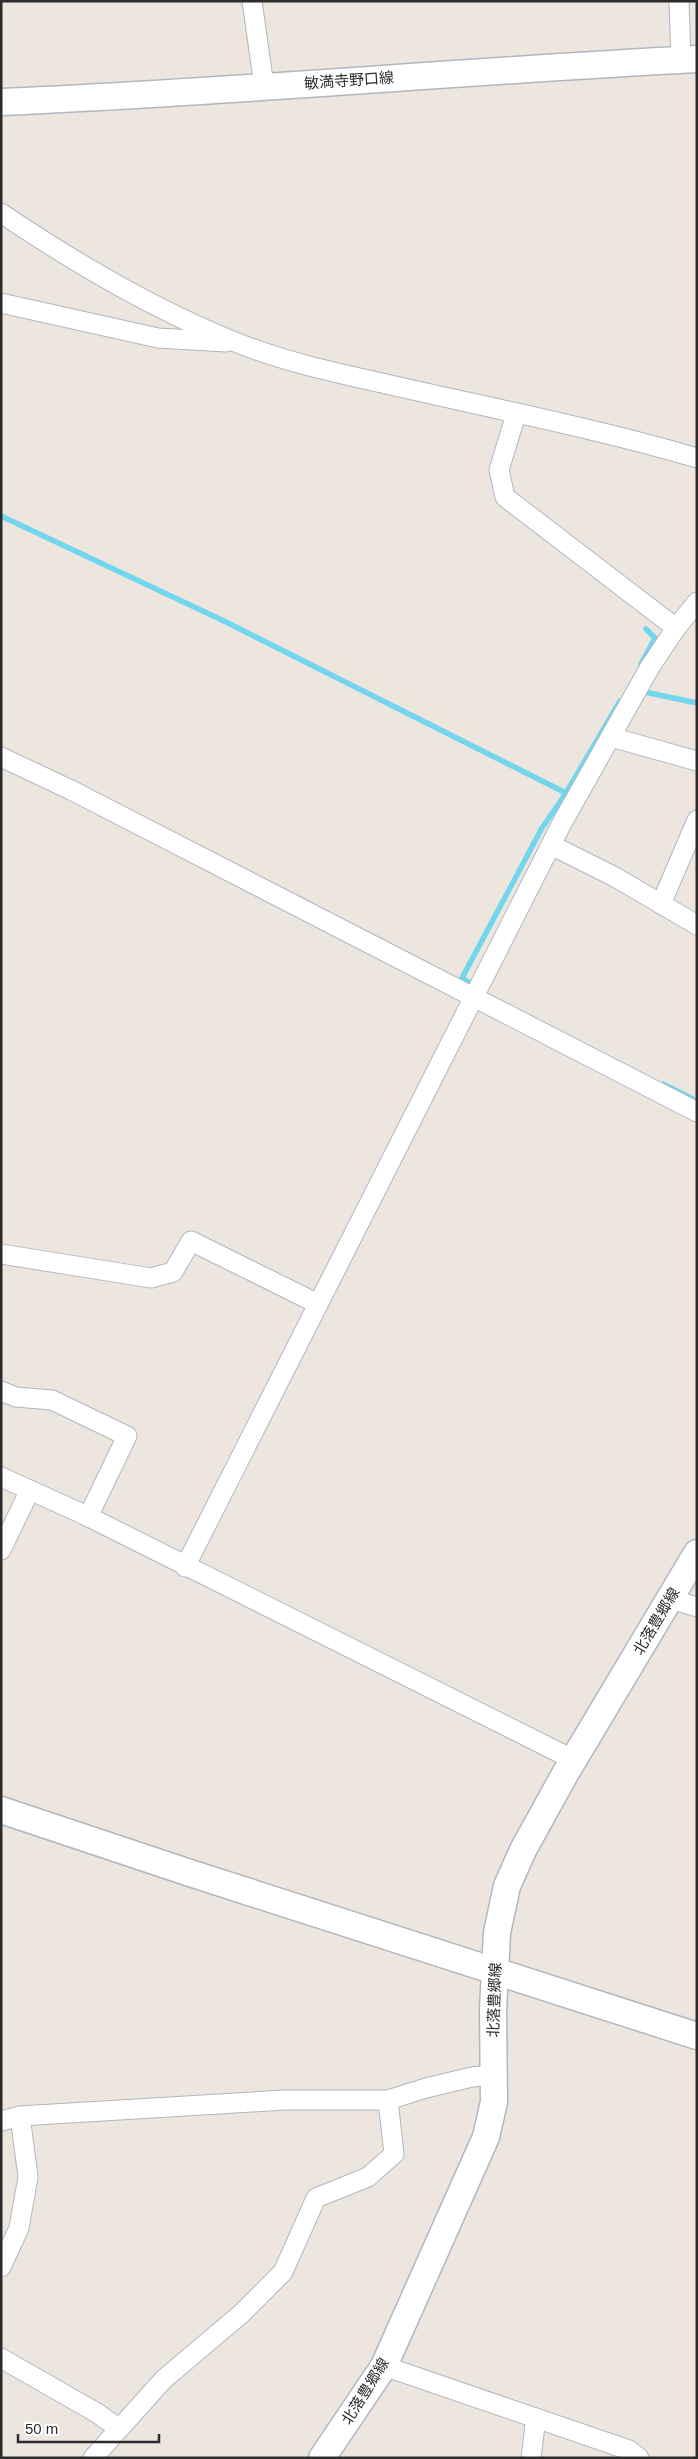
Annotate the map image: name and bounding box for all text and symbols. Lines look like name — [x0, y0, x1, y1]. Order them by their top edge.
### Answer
street label: 敏満寺野口線 — [304, 68, 394, 92]
street label: 北落豊郷線 — [629, 1584, 683, 1658]
street label: 北落豊郷線 — [484, 1962, 504, 2038]
street label: 北落豊郷線 — [338, 2355, 392, 2427]
scale bar — [18, 2412, 159, 2444]
text: 50 m — [25, 2420, 58, 2437]

